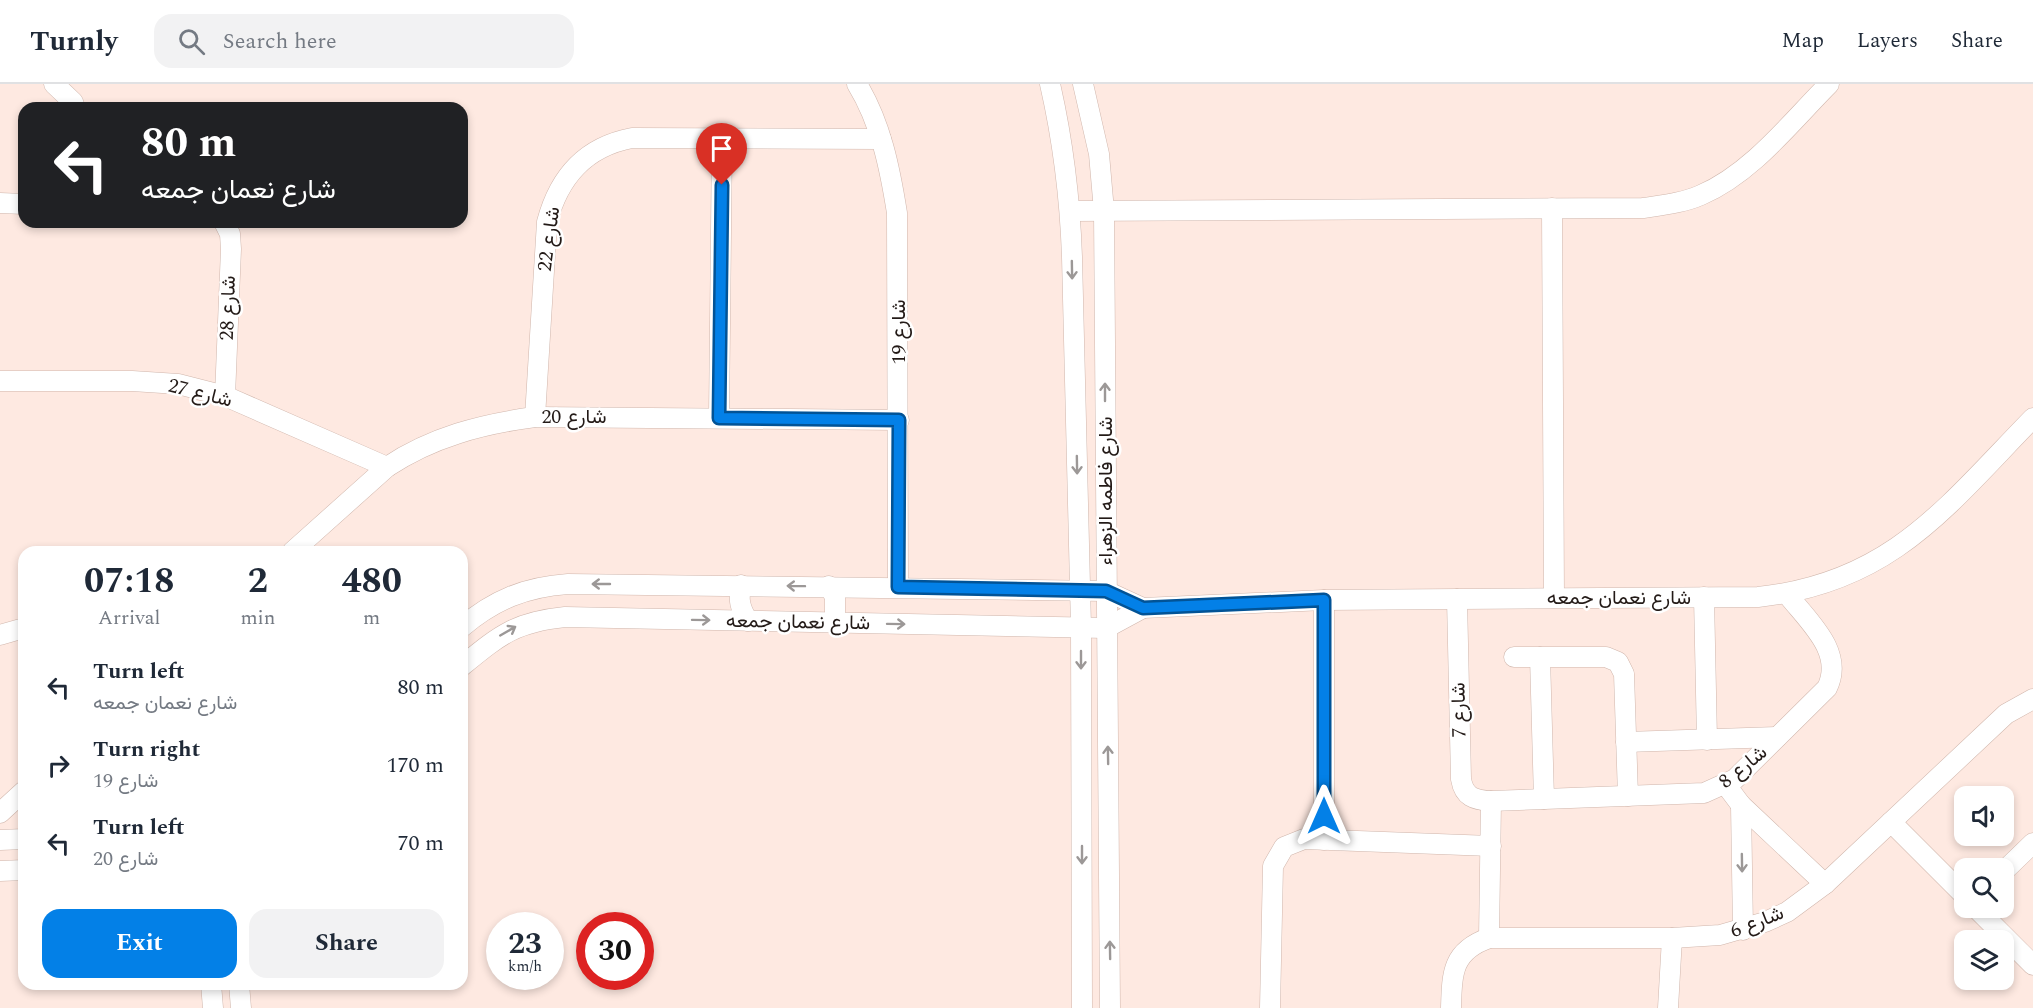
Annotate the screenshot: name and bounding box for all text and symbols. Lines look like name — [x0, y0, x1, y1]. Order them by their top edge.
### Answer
search box — [154, 14, 574, 68]
text: Turnly — [30, 20, 118, 63]
icon: search — [175, 25, 208, 58]
text: Search here — [223, 25, 337, 58]
text: Map — [1782, 25, 1824, 57]
text: Layers — [1857, 25, 1918, 57]
text: Share — [1951, 25, 2003, 57]
text: 80 m — [141, 112, 236, 175]
pin — [696, 123, 747, 185]
icon: left — [42, 126, 120, 204]
icon: arrive — [705, 132, 738, 165]
text: شارع نعمان جمعه — [141, 169, 336, 211]
street label: شارع 22 — [530, 205, 568, 273]
one-way arrow — [1067, 259, 1078, 279]
street label: شارع 28 — [212, 275, 244, 341]
street label: شارع 19 — [884, 299, 914, 365]
street label: شارع 27 — [165, 371, 235, 415]
one-way arrow — [1099, 382, 1111, 402]
street label: شارع 20 — [541, 402, 607, 432]
street label: شارع فاطمه الزهراء — [1091, 416, 1121, 566]
one-way arrow — [1071, 454, 1083, 474]
text: 07:18 — [84, 554, 174, 609]
text: 2 — [248, 554, 268, 609]
text: 480 — [341, 554, 402, 609]
one-way arrow — [591, 578, 611, 590]
one-way arrow — [786, 580, 806, 592]
street label: شارع نعمان جمعه — [1547, 583, 1691, 613]
text: Arrival — [98, 603, 160, 633]
text: min — [240, 603, 275, 633]
text: m — [363, 603, 380, 633]
street label: شارع نعمان جمعه — [726, 606, 870, 638]
one-way arrow — [690, 614, 710, 626]
one-way arrow — [885, 618, 905, 630]
one-way arrow — [499, 625, 517, 636]
one-way arrow — [1075, 649, 1087, 669]
text: Turn left — [93, 655, 185, 688]
icon: left — [42, 671, 75, 704]
text: 80 m — [398, 671, 444, 704]
street label: شارع 7 — [1444, 682, 1474, 738]
text: شارع نعمان جمعه — [93, 688, 237, 718]
text: Turn right — [93, 733, 200, 766]
street label: شارع 8 — [1712, 738, 1774, 796]
one-way arrow — [1102, 745, 1114, 765]
icon: right — [42, 749, 75, 782]
text: 170 m — [387, 749, 444, 782]
text: شارع 19 — [93, 766, 158, 796]
position arrow — [1292, 784, 1356, 848]
map controls — [1954, 786, 2014, 990]
button: sound — [1954, 786, 2014, 846]
text: Turn left — [93, 811, 185, 844]
icon: left — [42, 827, 75, 860]
text: 70 m — [398, 827, 444, 860]
text: شارع 20 — [93, 844, 158, 874]
one-way arrow — [1076, 844, 1088, 864]
one-way arrow — [1736, 853, 1748, 873]
button: search — [1954, 858, 2014, 918]
street label: شارع 6 — [1726, 898, 1788, 946]
button: Exit — [42, 909, 237, 978]
button: Share — [249, 909, 444, 978]
speed limit sign: 30 — [576, 912, 654, 990]
text: 23 — [508, 921, 542, 967]
button: layers — [1954, 930, 2014, 990]
one-way arrow — [1104, 940, 1116, 960]
text: km/h — [508, 955, 542, 978]

